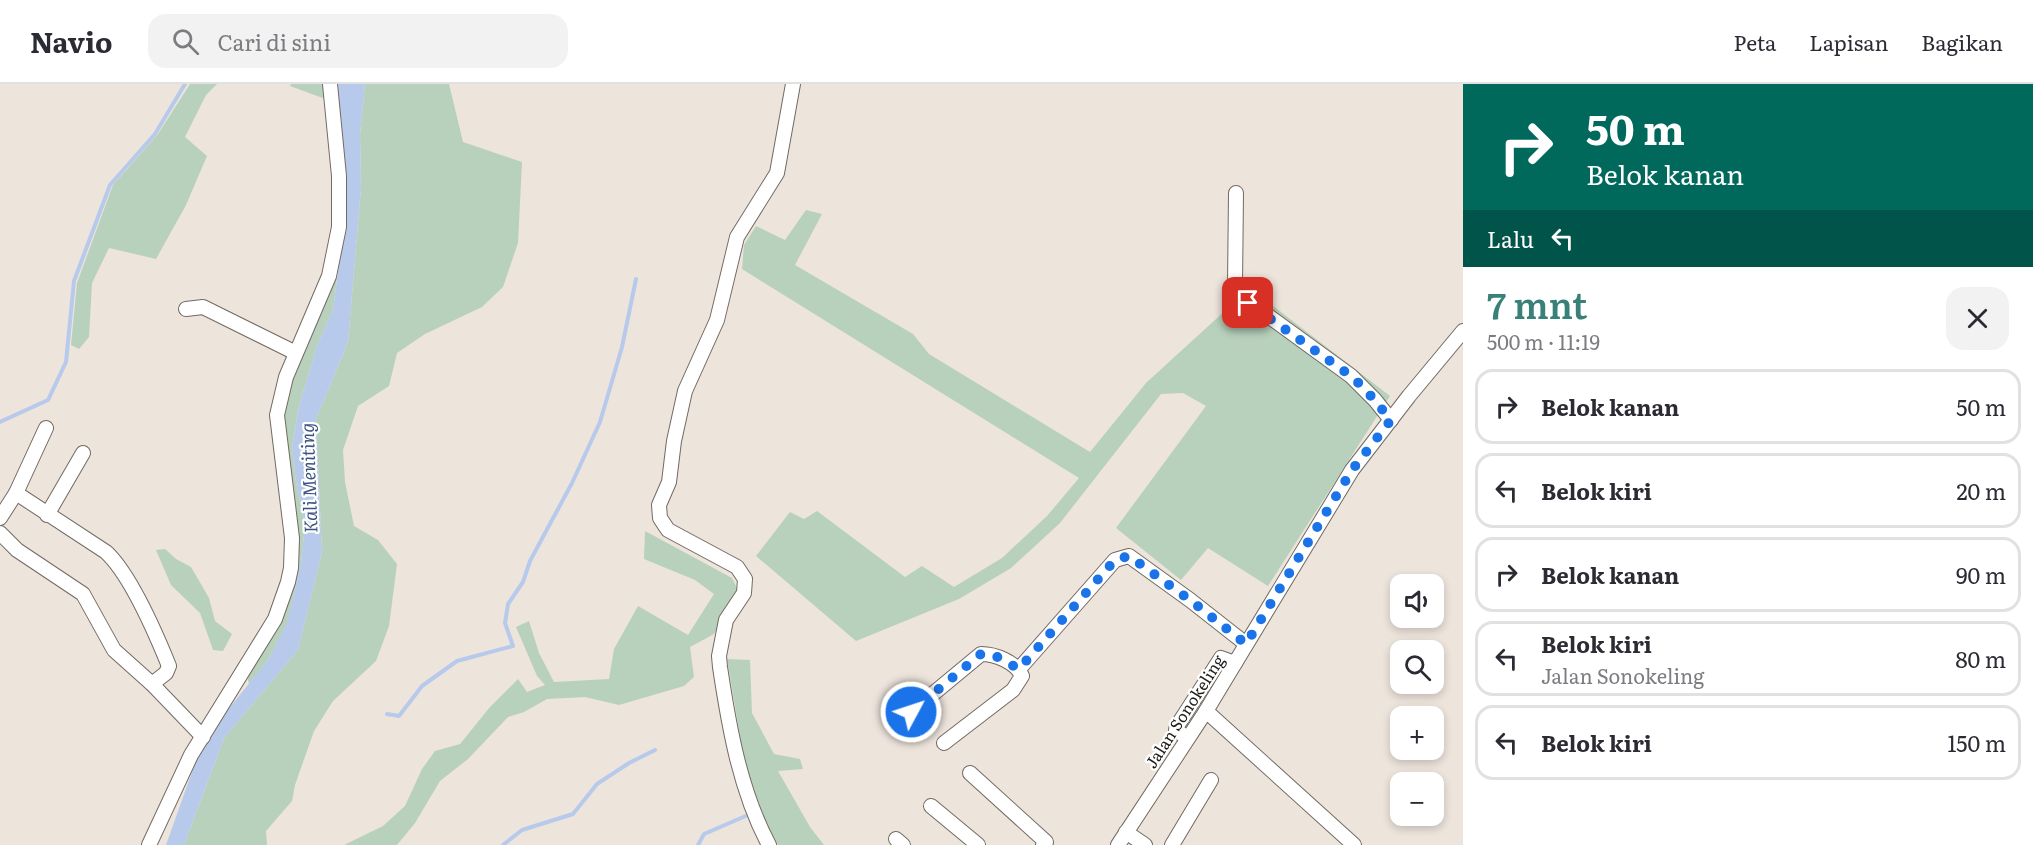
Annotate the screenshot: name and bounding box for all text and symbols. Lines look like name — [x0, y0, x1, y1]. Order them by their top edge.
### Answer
search box — [148, 14, 568, 68]
text: Navio — [30, 20, 112, 62]
icon: search — [169, 25, 202, 58]
text: Cari di sini — [217, 25, 331, 58]
text: Peta — [1734, 26, 1776, 57]
text: Lapisan — [1809, 26, 1888, 57]
text: Bagikan — [1921, 26, 2003, 57]
text: 50 m — [1586, 96, 1685, 158]
icon: right — [1487, 108, 1565, 186]
text: Belok kanan — [1586, 153, 1744, 193]
text: Lalu — [1487, 222, 1534, 255]
icon: left — [1546, 222, 1579, 255]
pin — [1222, 277, 1273, 328]
text: 7 mnt — [1487, 277, 1587, 330]
icon: arrive — [1231, 286, 1264, 319]
button: close — [1946, 287, 2009, 350]
text: 500 m · 11:19 — [1487, 326, 1600, 356]
icon: right — [1490, 390, 1523, 423]
text: Belok kanan — [1541, 390, 1679, 423]
text: 50 m — [1956, 390, 2006, 423]
water label: Kali Meniting — [293, 422, 323, 534]
icon: left — [1490, 474, 1523, 507]
text: Belok kiri — [1541, 474, 1652, 507]
text: 20 m — [1956, 474, 2006, 507]
icon: right — [1490, 558, 1523, 591]
text: Belok kanan — [1541, 558, 1679, 591]
text: 90 m — [1956, 558, 2006, 591]
map controls — [1390, 574, 1444, 826]
button: sound — [1390, 574, 1444, 628]
text: Belok kiri — [1541, 627, 1652, 660]
button: search — [1390, 640, 1444, 694]
icon: left — [1490, 642, 1523, 675]
text: 80 m — [1955, 642, 2006, 675]
street label: Jalan Sonokeling — [1138, 650, 1230, 772]
text: Jalan Sonokeling — [1541, 660, 1704, 690]
position arrow — [879, 680, 943, 744]
button: + — [1390, 706, 1444, 760]
icon: left — [1490, 726, 1523, 759]
text: Belok kiri — [1541, 726, 1652, 759]
text: 150 m — [1947, 726, 2006, 759]
button: − — [1390, 772, 1444, 826]

